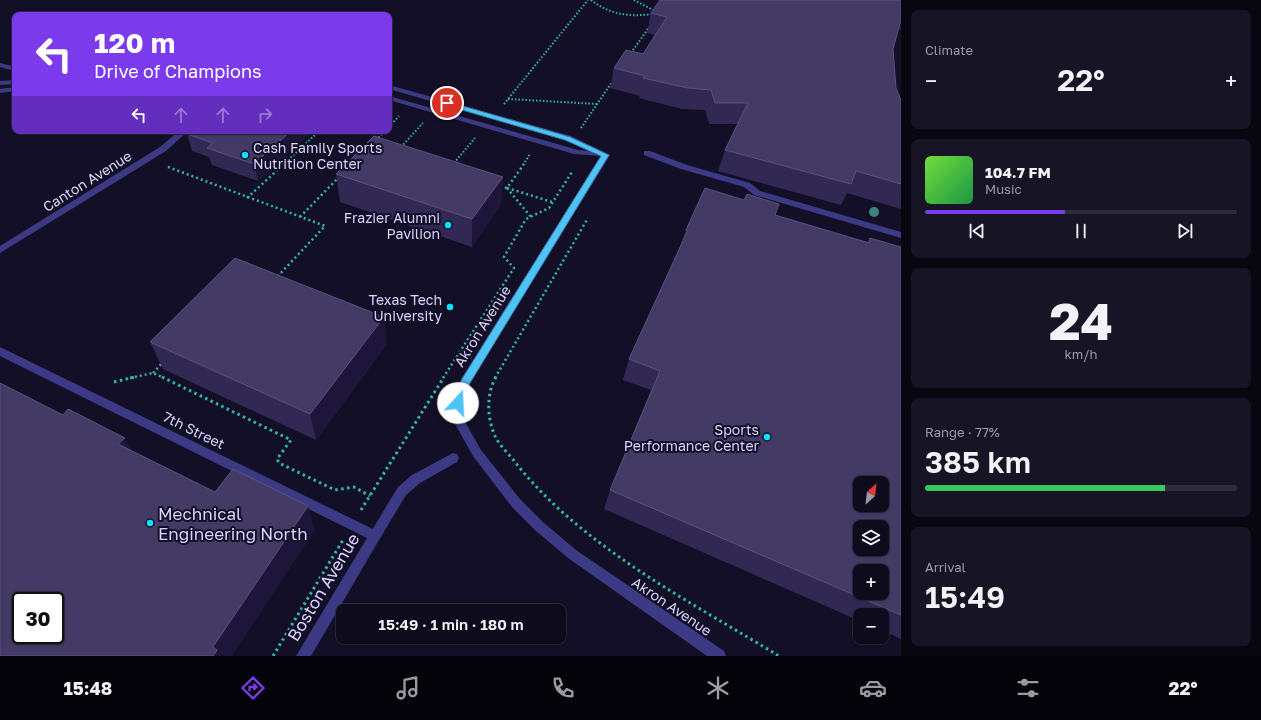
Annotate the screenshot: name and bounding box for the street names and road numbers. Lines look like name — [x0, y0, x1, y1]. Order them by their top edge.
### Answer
street label: Canton Avenue — [39, 147, 135, 215]
street label: Akron Avenue — [450, 282, 514, 370]
street label: 7th Street — [160, 408, 228, 452]
street label: Boston Avenue — [282, 529, 364, 645]
street label: Akron Avenue — [629, 573, 715, 639]

